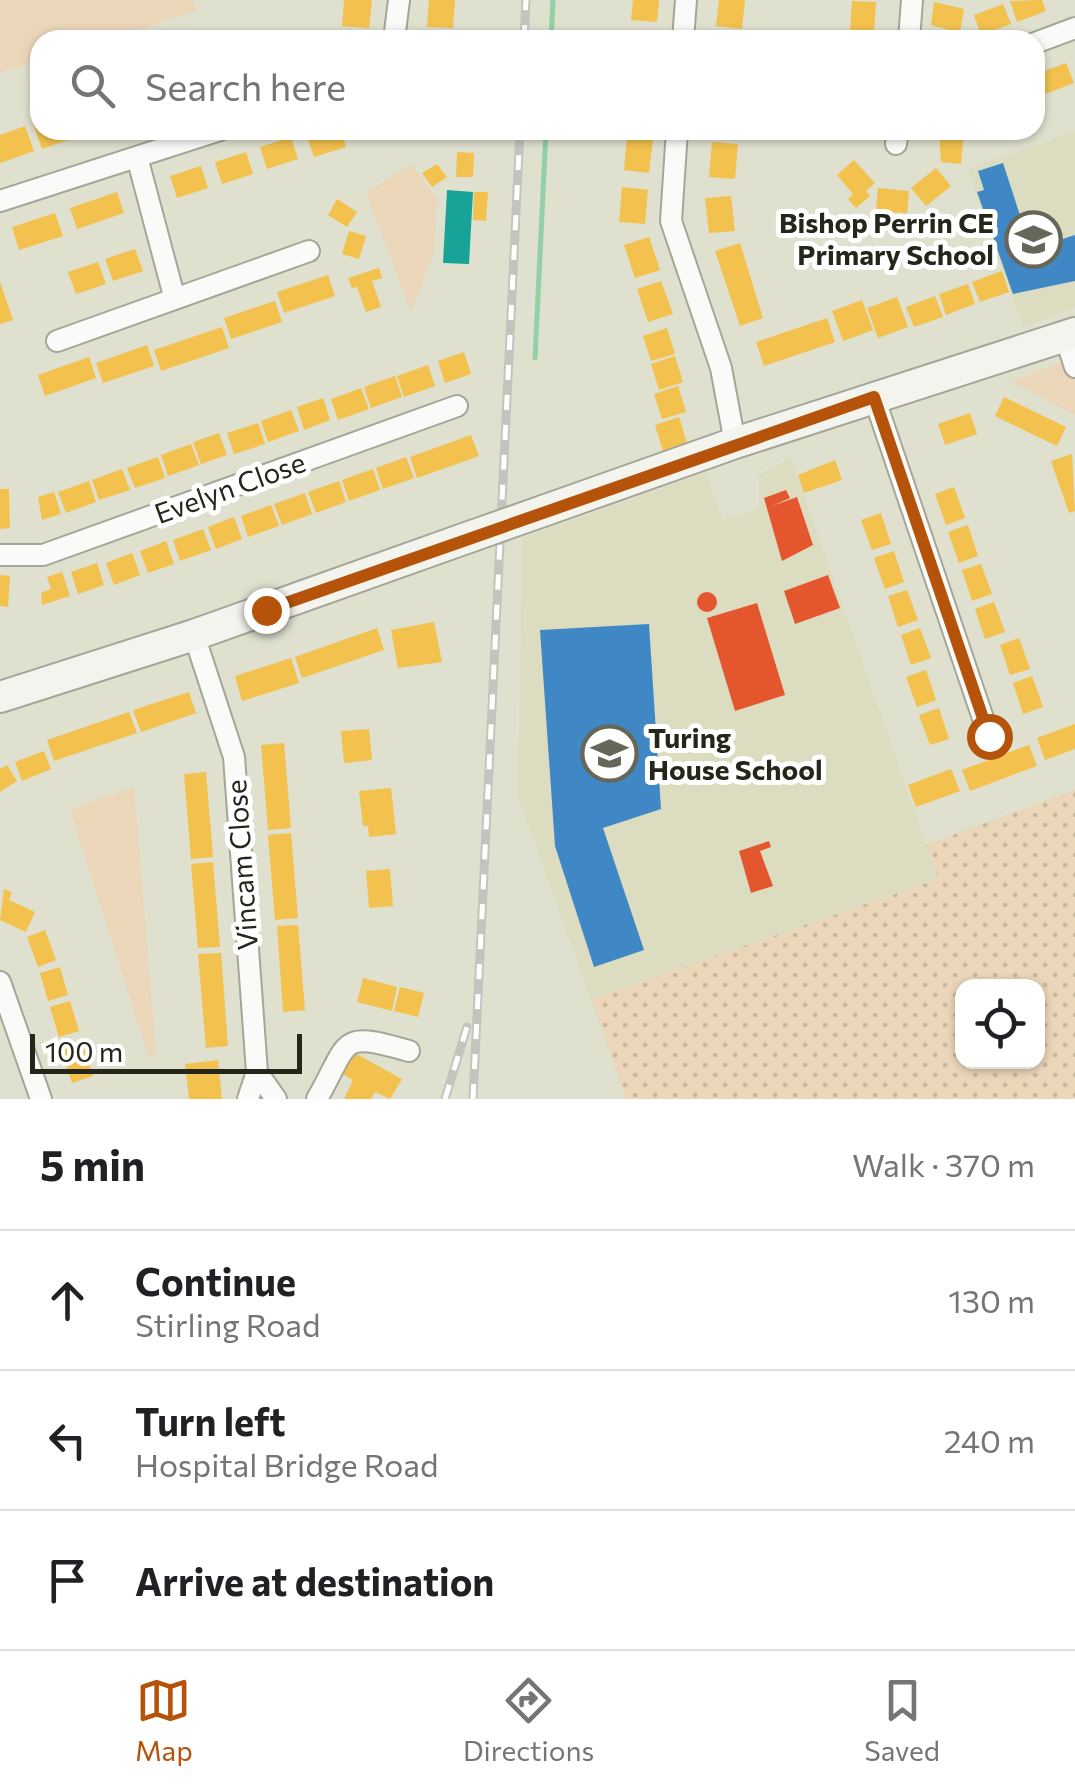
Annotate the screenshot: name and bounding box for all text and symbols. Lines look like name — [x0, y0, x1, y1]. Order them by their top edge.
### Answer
search box — [30, 30, 1045, 140]
icon: search — [65, 58, 120, 113]
text: Search here — [145, 62, 346, 109]
place label: Bishop Perrin CE Primary School — [779, 205, 994, 271]
school or university icon: Bishop Perrin CE Primary School — [1003, 209, 1063, 269]
street label: Evelyn Close — [150, 444, 310, 530]
route end — [244, 588, 290, 634]
route start — [967, 714, 1013, 760]
place label: Turing House School — [648, 720, 823, 786]
school or university icon: Turing House School — [579, 724, 639, 784]
street label: Vincam Close — [218, 779, 264, 952]
map controls — [955, 979, 1045, 1069]
button: locate — [955, 979, 1045, 1069]
scale bar — [30, 1029, 302, 1074]
text: 100 m — [45, 1034, 123, 1068]
text: 5 min — [40, 1138, 145, 1190]
text: Walk · 370 m — [852, 1144, 1035, 1184]
text: Continue — [135, 1257, 296, 1304]
icon: ahead — [40, 1273, 95, 1328]
text: 130 m — [948, 1280, 1035, 1320]
text: Stirling Road — [135, 1304, 320, 1344]
text: Turn left — [135, 1397, 286, 1444]
icon: left — [40, 1413, 95, 1468]
text: 240 m — [944, 1420, 1035, 1460]
text: Hospital Bridge Road — [135, 1444, 439, 1484]
icon: arrive — [40, 1553, 95, 1608]
text: Arrive at destination — [135, 1557, 494, 1604]
tab: Map — [135, 1673, 193, 1767]
tab: Directions — [463, 1673, 594, 1767]
tab: Saved — [864, 1673, 940, 1767]

